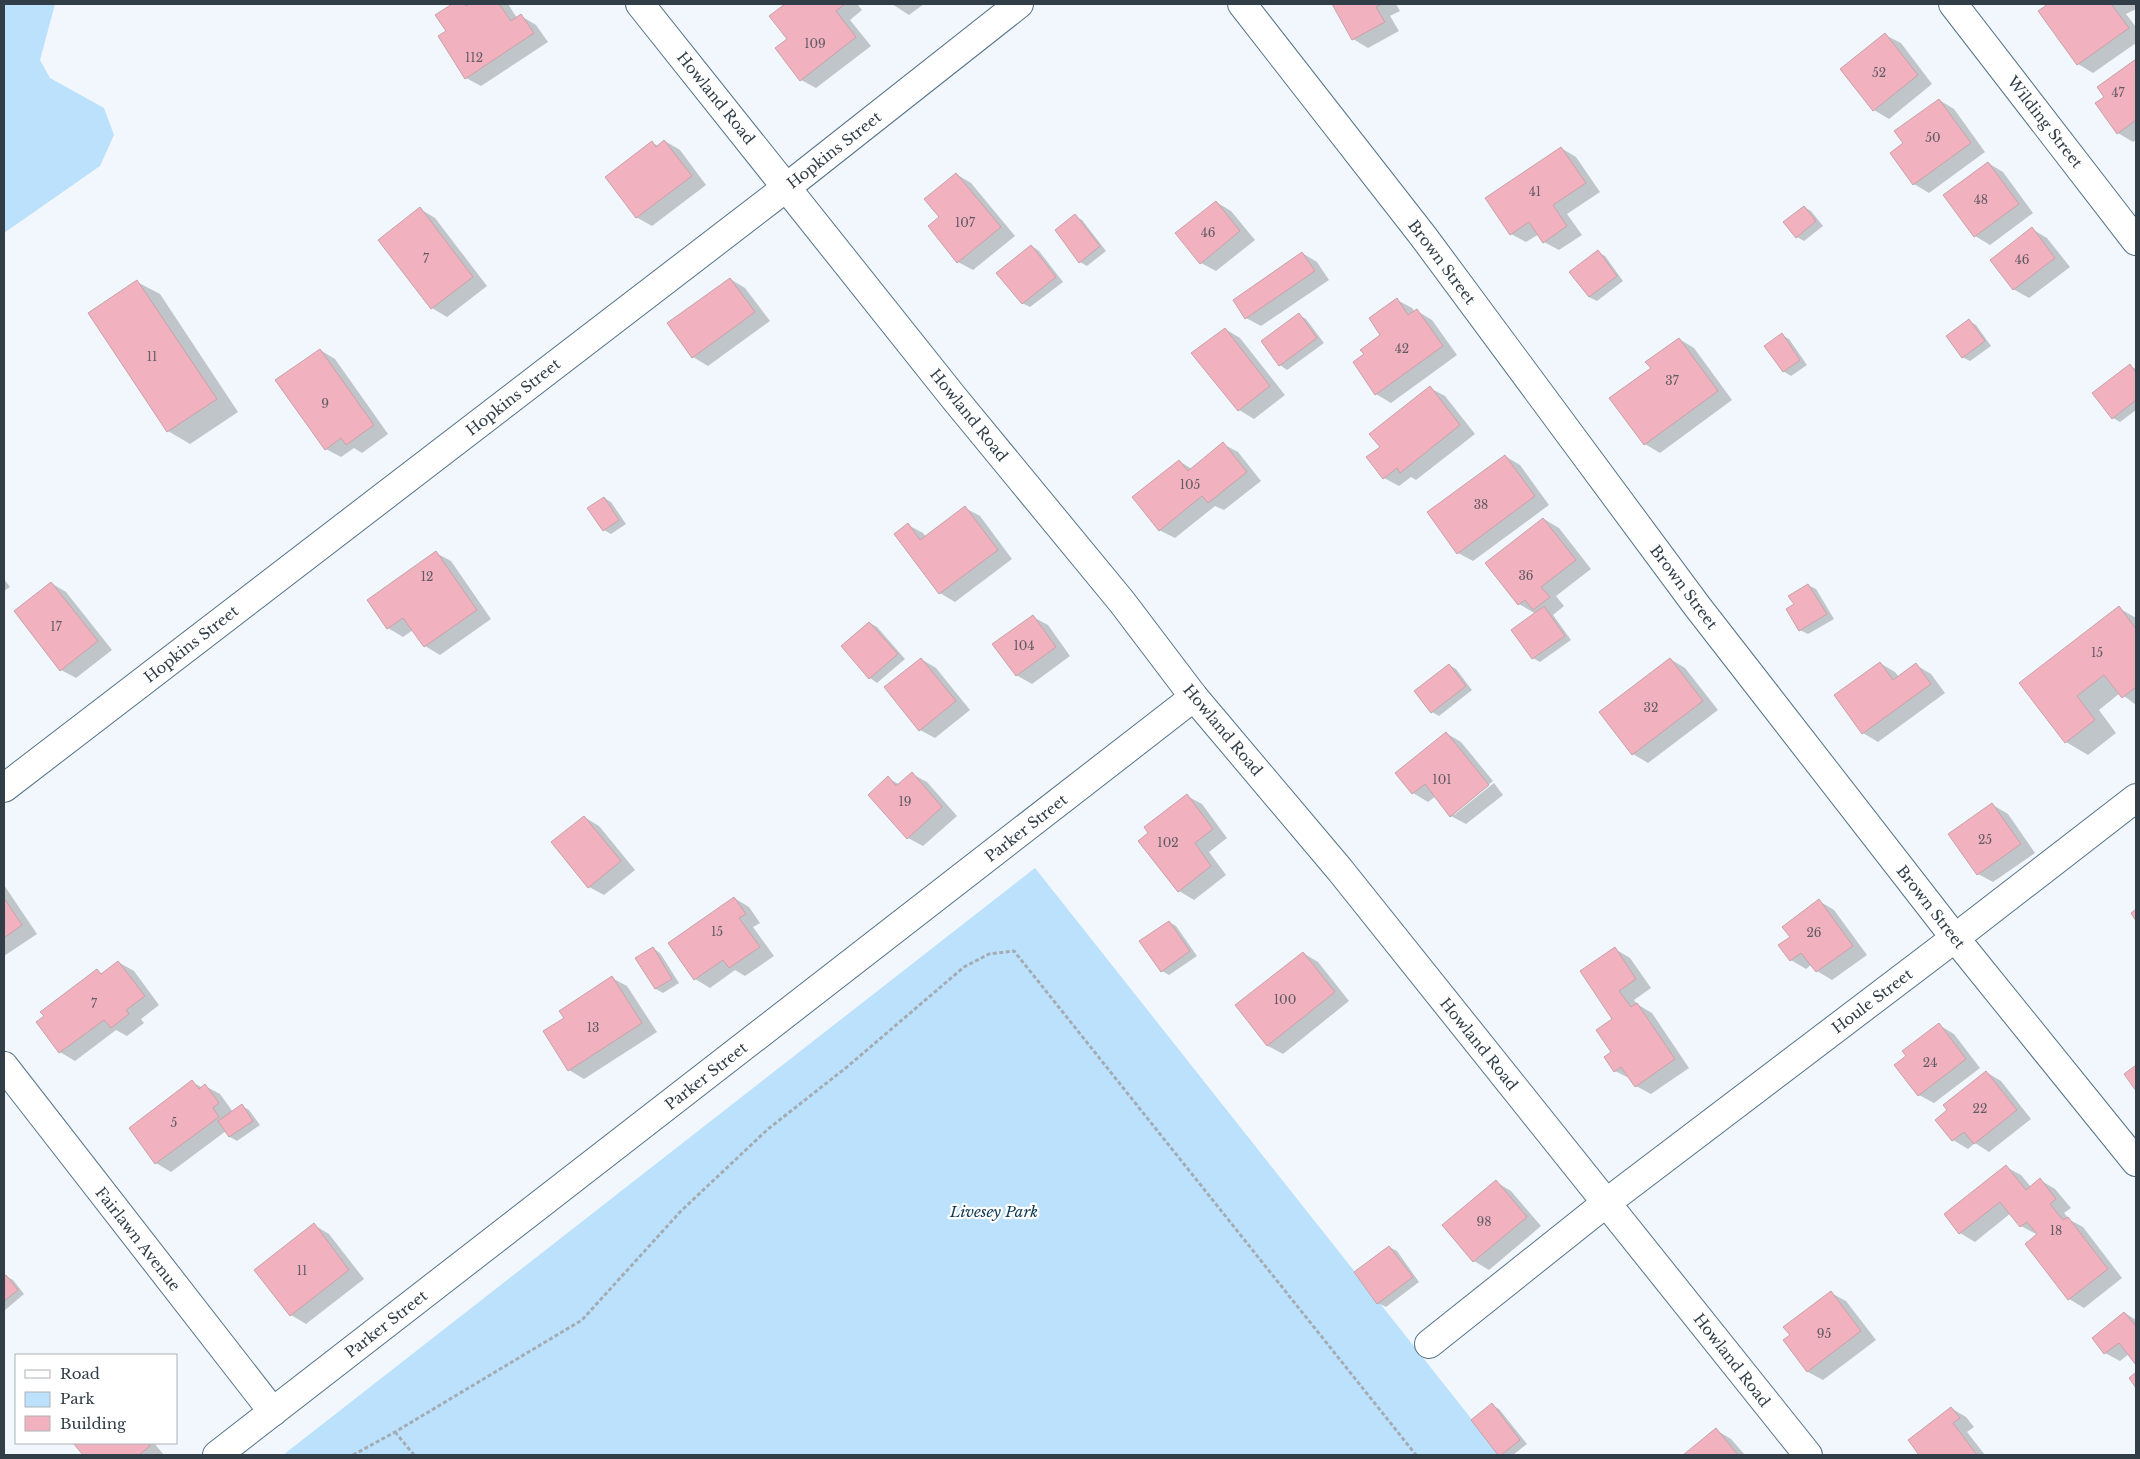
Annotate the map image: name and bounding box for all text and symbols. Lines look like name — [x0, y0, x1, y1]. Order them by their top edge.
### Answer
house number: 109 — [804, 36, 826, 51]
street label: Howland Road — [673, 48, 759, 148]
house number: 112 — [465, 50, 483, 65]
house number: 52 — [1872, 65, 1886, 80]
street label: Wilding Street — [2003, 71, 2087, 172]
house number: 47 — [2111, 85, 2125, 100]
street label: Hopkins Street — [783, 107, 885, 193]
house number: 50 — [1925, 130, 1941, 145]
house number: 41 — [1529, 184, 1541, 199]
house number: 48 — [1974, 192, 1988, 207]
house number: 107 — [955, 215, 976, 230]
street label: Brown Street — [1404, 216, 1480, 308]
house number: 46 — [1201, 225, 1216, 240]
house number: 7 — [423, 251, 430, 266]
house number: 46 — [2015, 252, 2030, 267]
house number: 42 — [1395, 341, 1409, 356]
house number: 11 — [147, 349, 157, 364]
street label: Hopkins Street — [462, 354, 564, 440]
street label: Howland Road — [926, 365, 1012, 465]
house number: 37 — [1665, 373, 1680, 388]
house number: 9 — [321, 396, 329, 411]
house number: 105 — [1180, 477, 1201, 492]
house number: 38 — [1474, 497, 1488, 512]
street label: Brown Street — [1646, 541, 1722, 633]
house number: 36 — [1518, 568, 1534, 583]
house number: 12 — [421, 569, 433, 584]
street label: Hopkins Street — [140, 601, 242, 687]
house number: 17 — [50, 619, 63, 634]
house number: 104 — [1014, 638, 1034, 653]
house number: 15 — [2091, 645, 2103, 660]
street label: Howland Road — [1179, 680, 1267, 780]
house number: 32 — [1644, 700, 1658, 715]
house number: 101 — [1432, 772, 1452, 787]
street label: Parker Street — [981, 790, 1071, 866]
house number: 19 — [898, 794, 912, 809]
house number: 25 — [1978, 832, 1992, 847]
house number: 102 — [1157, 835, 1179, 850]
street label: Brown Street — [1893, 862, 1970, 953]
house number: 15 — [711, 924, 723, 939]
house number: 26 — [1806, 925, 1822, 940]
street label: Houle Street — [1828, 964, 1916, 1038]
house number: 100 — [1274, 992, 1296, 1007]
street label: Howland Road — [1436, 994, 1522, 1094]
house number: 7 — [91, 996, 98, 1011]
house number: 13 — [587, 1020, 599, 1035]
street label: Parker Street — [661, 1038, 751, 1114]
house number: 24 — [1923, 1055, 1937, 1070]
house number: 22 — [1973, 1101, 1987, 1116]
house number: 5 — [171, 1115, 178, 1130]
street label: Fairlawn Avenue — [91, 1183, 185, 1295]
park label: Livesey Park — [949, 1202, 1038, 1221]
house number: 98 — [1477, 1214, 1492, 1229]
house number: 18 — [2050, 1223, 2062, 1238]
house number: 11 — [297, 1263, 307, 1278]
street label: Parker Street — [341, 1286, 431, 1362]
street label: Howland Road — [1690, 1309, 1774, 1411]
house number: 95 — [1817, 1326, 1831, 1341]
legend — [15, 1354, 178, 1444]
text: Road — [60, 1364, 100, 1383]
text: Park — [60, 1389, 96, 1408]
text: Building — [60, 1414, 127, 1433]

